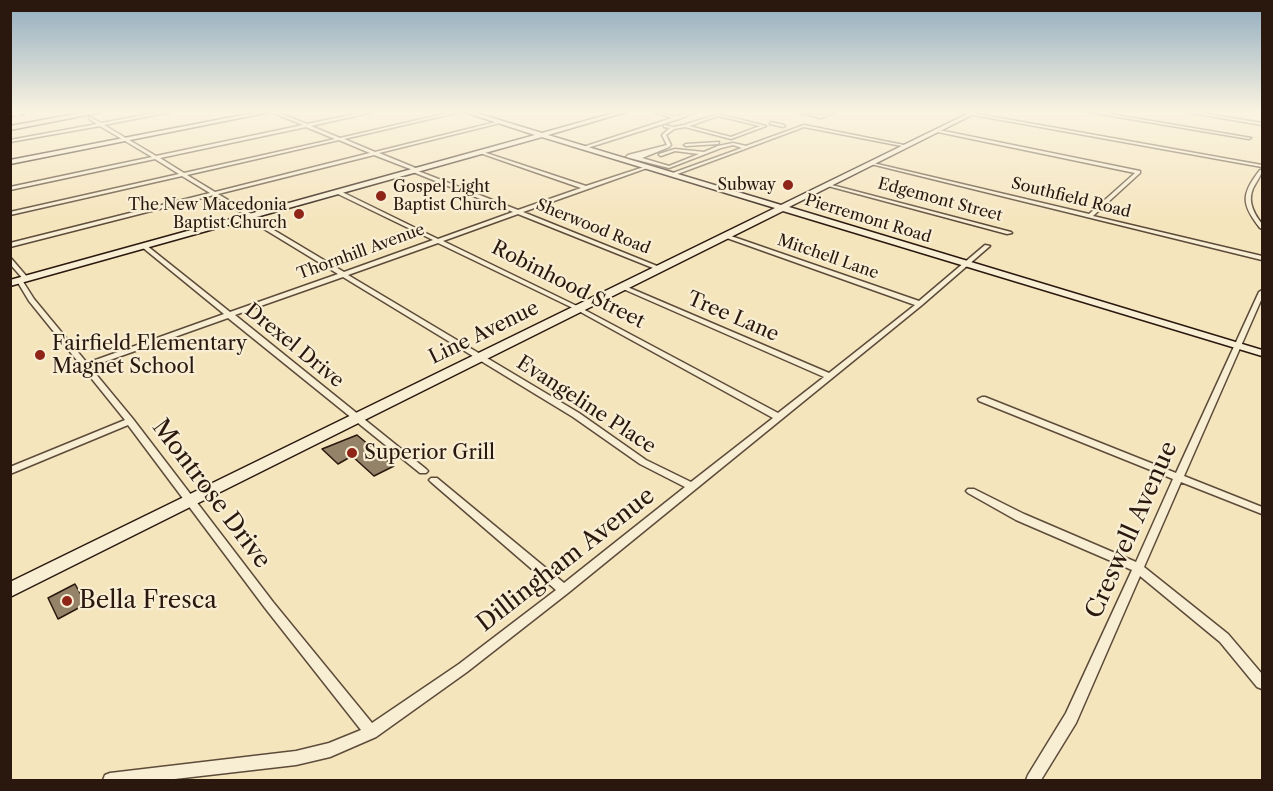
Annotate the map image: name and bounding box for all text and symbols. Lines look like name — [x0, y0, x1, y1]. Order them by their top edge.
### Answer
street label: Edgemont Street — [876, 174, 1004, 226]
street label: Southfield Road — [1009, 174, 1133, 222]
place label: Subway — [718, 175, 776, 195]
place label: Gospel Light Baptist Church — [393, 177, 507, 215]
marker: Subway — [781, 178, 795, 192]
marker: Gospel Light Baptist Church — [374, 189, 388, 203]
street label: Pierremont Road — [803, 191, 933, 247]
place label: The New Macedonia Baptist Church — [128, 195, 287, 233]
street label: Sherwood Road — [533, 195, 653, 259]
marker: The New Macedonia Baptist Church — [292, 207, 306, 221]
street label: Thornhill Avenue — [295, 220, 427, 284]
street label: Mitchell Lane — [775, 231, 881, 283]
street label: Robinhood Street — [487, 236, 649, 334]
street label: Tree Lane — [684, 287, 782, 347]
street label: Line Avenue — [425, 296, 543, 370]
street label: Drexel Drive — [240, 299, 348, 393]
place label: Fairfield Elementary Magnet School — [52, 332, 247, 379]
marker: Fairfield Elementary Magnet School — [33, 348, 47, 362]
street label: Evangeline Place — [512, 351, 660, 459]
street label: Montrose Drive — [146, 414, 276, 574]
street label: Creswell Avenue — [1080, 437, 1184, 623]
place label: Superior Grill — [364, 441, 495, 465]
marker: Superior Grill — [345, 446, 359, 460]
street label: Dillingham Avenue — [471, 482, 661, 638]
place label: Bella Fresca — [79, 587, 217, 615]
marker: Bella Fresca — [60, 594, 74, 608]

